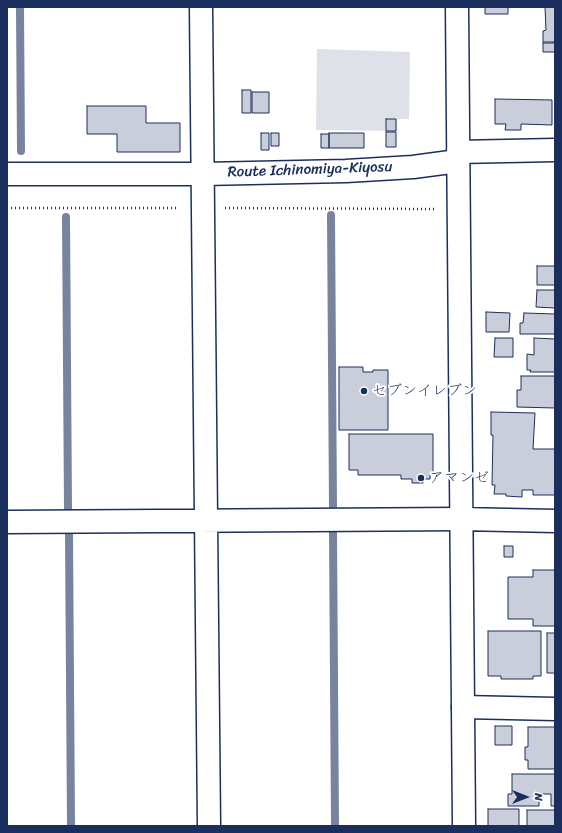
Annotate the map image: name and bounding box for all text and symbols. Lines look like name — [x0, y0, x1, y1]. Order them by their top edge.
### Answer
street label: Route Ichinomiya-Kiyosu — [227, 158, 393, 182]
place label: セブンイレブン — [372, 382, 477, 400]
marker: セブンイレブン — [359, 386, 369, 396]
place label: アマンゼ — [429, 469, 489, 487]
marker: アマンゼ — [416, 473, 426, 483]
north arrow — [506, 777, 546, 817]
text: N — [529, 793, 548, 801]

